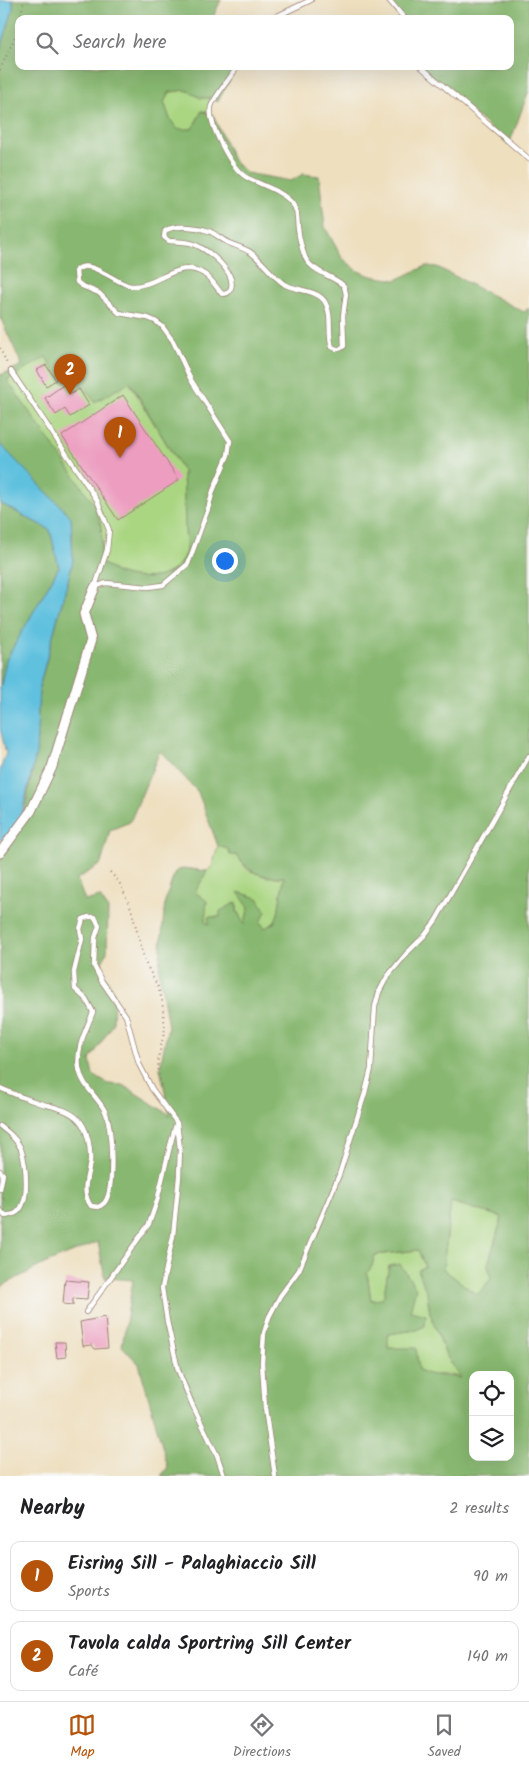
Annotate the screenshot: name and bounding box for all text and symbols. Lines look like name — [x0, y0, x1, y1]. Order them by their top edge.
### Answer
search box — [15, 15, 514, 70]
text: Search here — [73, 28, 167, 58]
icon: search — [33, 29, 61, 57]
pin: 2 — [54, 354, 86, 395]
pin: 1 — [104, 417, 136, 458]
your location — [212, 548, 238, 574]
map controls — [469, 1371, 514, 1461]
button: locate — [469, 1371, 514, 1416]
button: layers — [469, 1416, 514, 1461]
text: Nearby — [20, 1492, 85, 1525]
text: 2 results — [449, 1496, 509, 1521]
text: Eisring Sill - Palaghiaccio Sill — [68, 1549, 316, 1579]
text: 1 — [35, 1564, 39, 1589]
text: 90 m — [473, 1564, 508, 1589]
text: Sports — [68, 1579, 110, 1604]
text: Tavola calda Sportring Sill Center — [68, 1629, 351, 1659]
text: 2 — [32, 1644, 42, 1669]
text: 140 m — [467, 1644, 508, 1669]
text: Café — [68, 1659, 98, 1684]
tab: Map — [68, 1711, 96, 1763]
tab: Directions — [233, 1711, 291, 1763]
tab: Saved — [427, 1711, 461, 1763]

